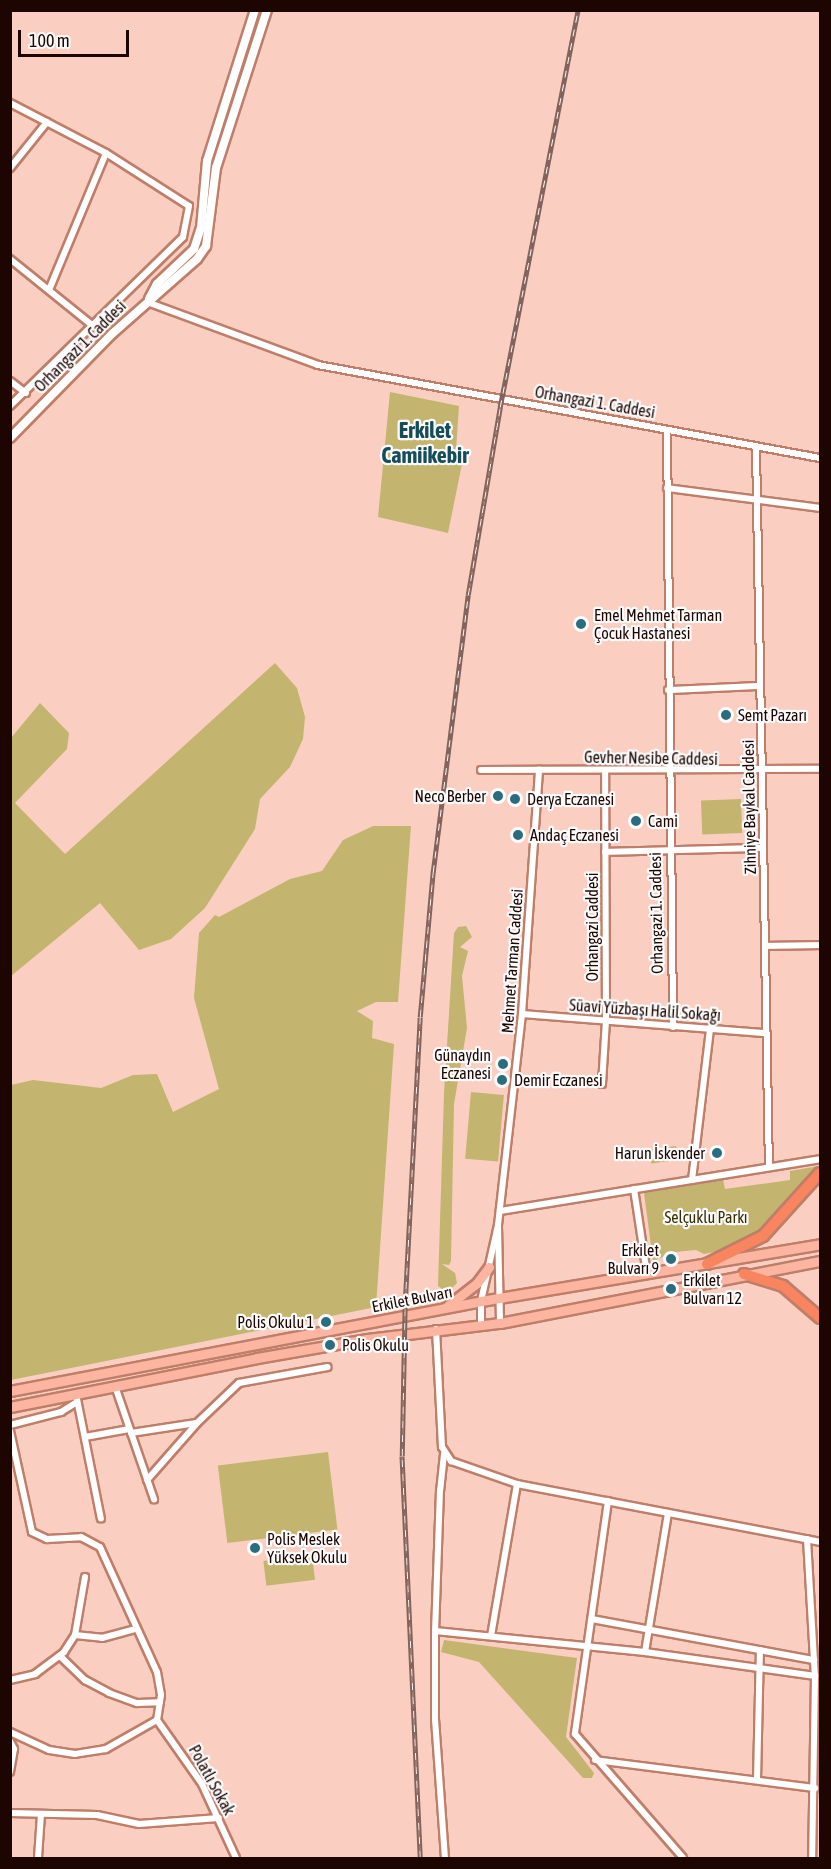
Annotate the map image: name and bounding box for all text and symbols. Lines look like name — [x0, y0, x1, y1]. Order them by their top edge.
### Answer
scale bar — [21, 18, 132, 56]
text: 100 m — [29, 30, 70, 51]
street label: Orhangazi 1. Caddesi — [30, 296, 130, 396]
street label: Orhangazi 1. Caddesi — [533, 382, 657, 422]
district label: Erkilet Camiikebir — [381, 417, 469, 469]
place label: Emel Mehmet Tarman Çocuk Hastanesi — [594, 605, 722, 643]
marker: Emel Mehmet Tarman Çocuk Hastanesi — [572, 615, 590, 633]
place label: Semt Pazarı — [738, 705, 807, 725]
marker: Semt Pazarı — [719, 708, 733, 722]
street label: Zihniye Baykal Caddesi — [738, 739, 760, 875]
street label: Gevher Nesibe Caddesi — [584, 747, 718, 769]
place label: Neco Berber — [415, 786, 486, 806]
marker: Neco Berber — [491, 789, 505, 803]
place label: Derya Eczanesi — [527, 789, 614, 809]
marker: Derya Eczanesi — [508, 792, 522, 806]
place label: Cami — [648, 811, 678, 831]
marker: Cami — [629, 814, 643, 828]
place label: Andaç Eczanesi — [530, 825, 619, 845]
marker: Andaç Eczanesi — [511, 828, 525, 842]
street label: Orhangazi 1. Caddesi — [645, 852, 667, 974]
street label: Orhangazi Caddesi — [582, 872, 602, 982]
street label: Mehmet Tarman Caddesi — [497, 888, 527, 1034]
street label: Süavi Yüzbaşı Halil Sokağı — [569, 995, 721, 1025]
place label: Günaydın Eczanesi — [434, 1045, 491, 1083]
marker: Günaydın Eczanesi — [496, 1057, 510, 1071]
place label: Demir Eczanesi — [514, 1070, 603, 1090]
marker: Demir Eczanesi — [495, 1073, 509, 1087]
place label: Harun İskender — [615, 1143, 705, 1163]
marker: Harun İskender — [710, 1146, 724, 1160]
park label: Selçuklu Parkı — [665, 1207, 747, 1227]
place label: Erkilet Bulvarı 9 — [608, 1240, 659, 1278]
marker: Erkilet Bulvarı 9 — [664, 1252, 678, 1266]
place label: Erkilet Bulvarı 12 — [683, 1270, 742, 1308]
street label: Erkilet Bulvarı — [370, 1282, 454, 1316]
marker: Erkilet Bulvarı 12 — [664, 1282, 678, 1296]
place label: Polis Okulu 1 — [237, 1312, 314, 1332]
marker: Polis Okulu 1 — [319, 1315, 333, 1329]
place label: Polis Okulu — [342, 1335, 409, 1355]
marker: Polis Okulu — [323, 1338, 337, 1352]
place label: Polis Meslek Yüksek Okulu — [267, 1529, 347, 1567]
marker: Polis Meslek Yüksek Okulu — [248, 1541, 262, 1555]
street label: Polatlı Sokak — [185, 1742, 239, 1818]

